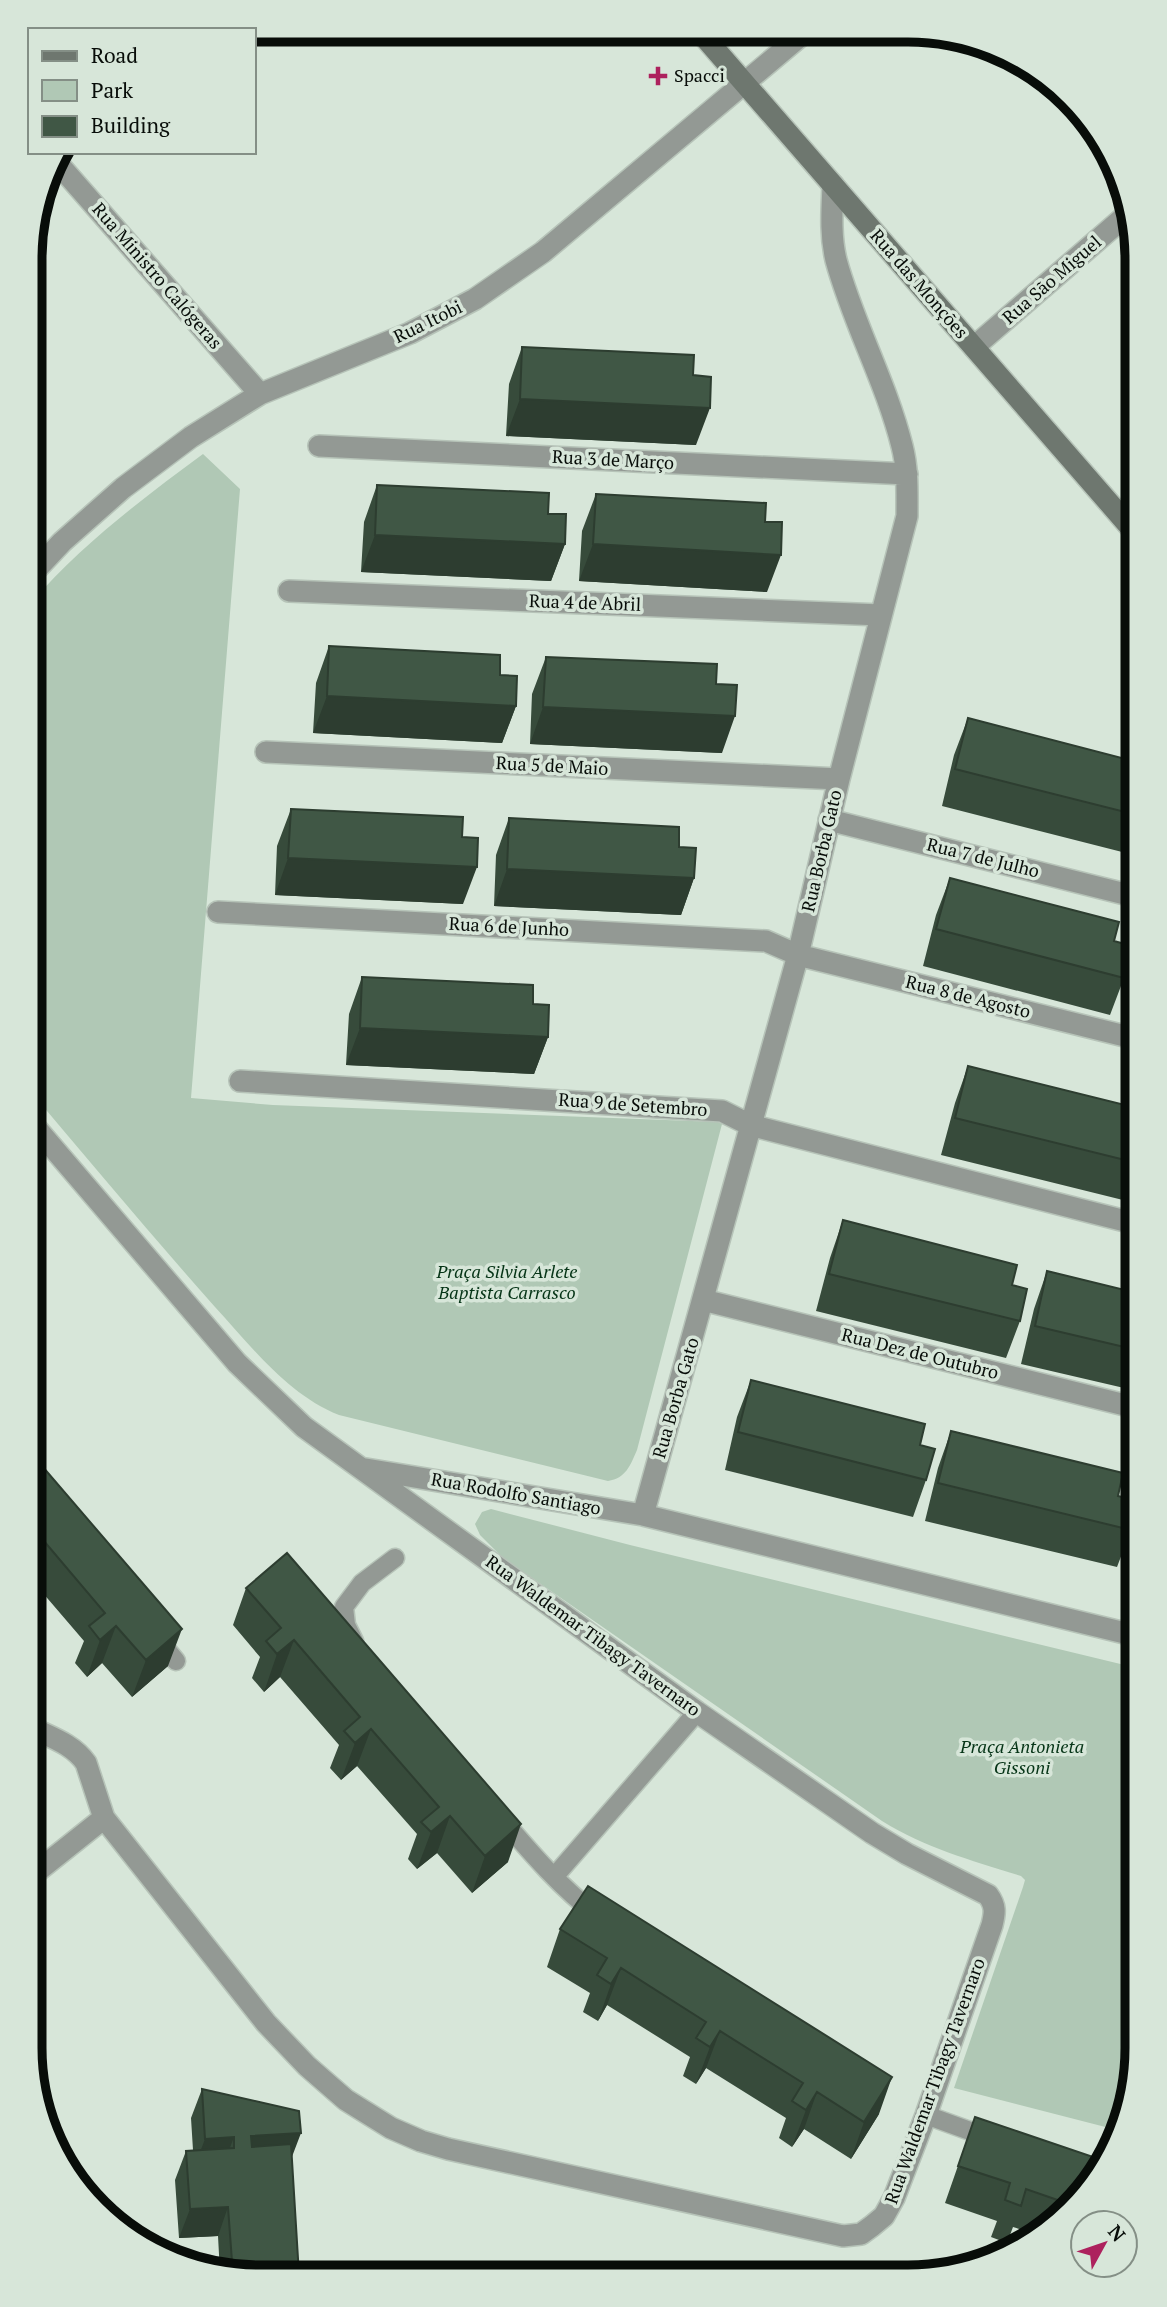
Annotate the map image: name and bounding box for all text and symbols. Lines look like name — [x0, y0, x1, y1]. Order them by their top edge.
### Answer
legend — [28, 28, 256, 154]
text: Road — [91, 41, 138, 69]
place label: Spacci — [674, 63, 725, 87]
marker: Spacci — [648, 66, 668, 86]
text: Park — [91, 76, 133, 104]
text: Building — [91, 111, 171, 139]
street label: Rua Ministro Calógeras — [88, 197, 228, 354]
street label: Rua das Monções — [866, 224, 974, 343]
street label: Rua São Miguel — [997, 230, 1106, 329]
street label: Rua Itobi — [389, 294, 466, 348]
street label: Rua 3 de Março — [551, 444, 675, 474]
street label: Rua 4 de Abril — [529, 588, 642, 616]
street label: Rua 5 de Maio — [495, 750, 609, 780]
street label: Rua Borba Gato — [795, 787, 847, 914]
street label: Rua 7 de Julho — [925, 831, 1042, 883]
street label: Rua 6 de Junho — [448, 911, 570, 941]
street label: Rua 8 de Agosto — [903, 969, 1033, 1023]
street label: Rua 9 de Setembro — [558, 1087, 708, 1121]
park label: Praça Silvia Arlete Baptista Carrasco — [435, 1259, 578, 1304]
street label: Rua Dez de Outubro — [839, 1322, 1001, 1384]
street label: Rua Borba Gato — [646, 1334, 704, 1461]
street label: Rua Rodolfo Santiago — [429, 1466, 603, 1520]
street label: Rua Waldemar Tibagy Tavernaro — [481, 1549, 706, 1721]
park label: Praça Antonieta Gissoni — [959, 1734, 1084, 1779]
street label: Rua Waldemar Tibagy Tavernaro — [878, 1954, 990, 2207]
north arrow — [1069, 2209, 1139, 2279]
text: N — [1103, 2219, 1132, 2247]

